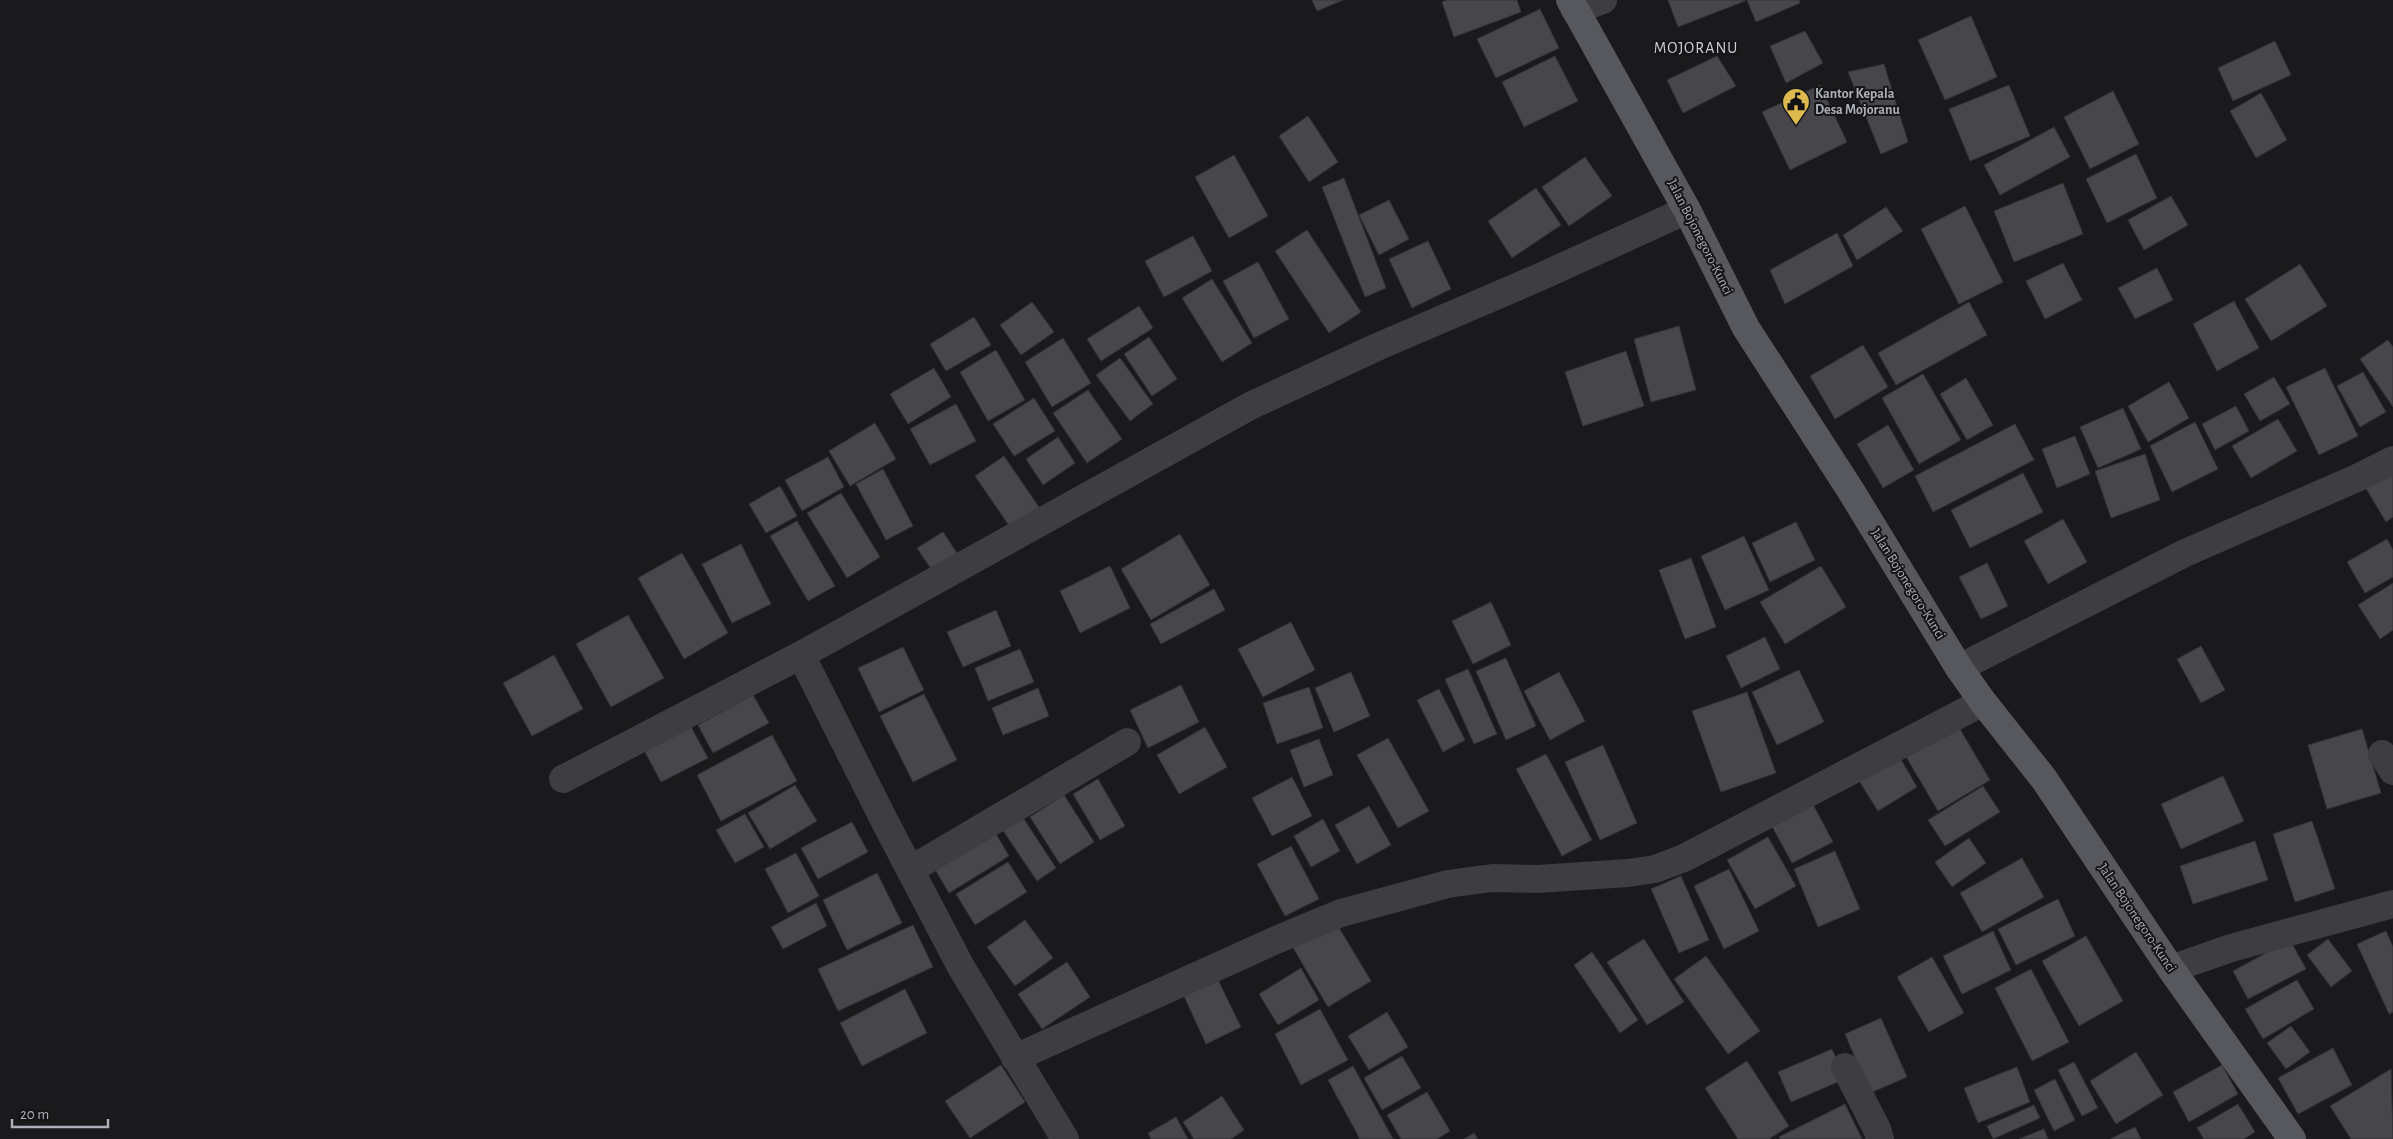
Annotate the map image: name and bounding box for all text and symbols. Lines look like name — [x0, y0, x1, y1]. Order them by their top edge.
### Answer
district label: MOJORANU — [1654, 40, 1738, 56]
public building icon: Kantor Kepala Desa Mojoranu — [1781, 87, 1811, 126]
place label: Kantor Kepala Desa Mojoranu — [1815, 87, 1900, 117]
street label: Jalan Bojonegoro-Kunci — [1665, 177, 1735, 297]
street label: Jalan Bojonegoro-Kunci — [1868, 526, 1948, 642]
street label: Jalan Bojonegoro-Kunci — [2096, 861, 2178, 975]
scale bar — [12, 1096, 109, 1128]
text: 20 m — [20, 1107, 49, 1122]

